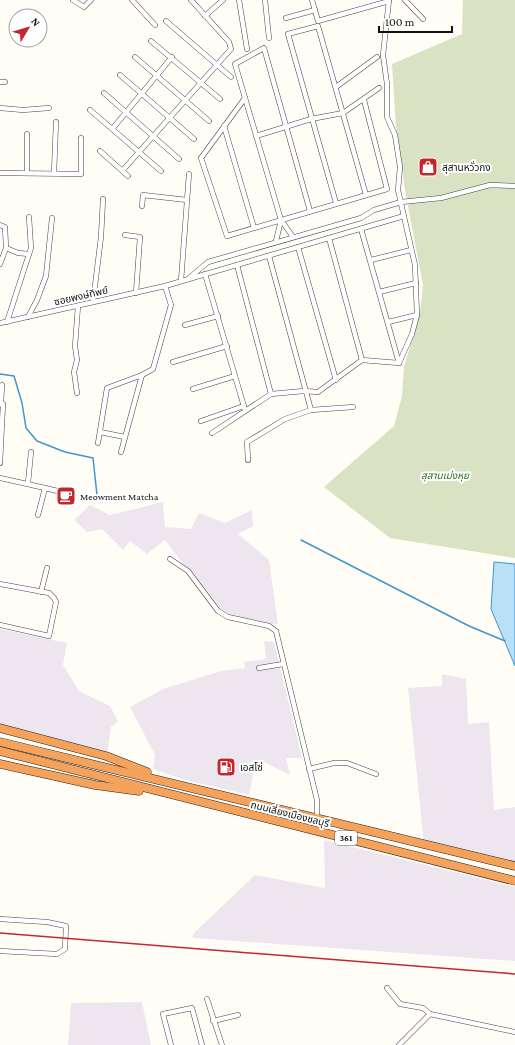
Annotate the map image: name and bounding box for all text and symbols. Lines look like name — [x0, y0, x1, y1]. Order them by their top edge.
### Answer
north arrow — [8, 8, 48, 48]
scale bar — [379, 8, 452, 34]
text: N — [29, 15, 43, 29]
text: 100 m — [385, 15, 415, 29]
shop icon: สุสานหวั่วกง — [417, 156, 439, 178]
place label: สุสานหวั่วกง — [442, 160, 491, 174]
street label: ซอยพงษ์ทิพย์ — [53, 284, 109, 308]
park label: สุสานเม่งหุย — [421, 470, 470, 482]
cafe icon: Meowment Matcha — [55, 485, 77, 507]
place label: Meowment Matcha — [80, 491, 159, 502]
fuel station icon: เอสโซ่ — [215, 756, 237, 778]
place label: เอสโซ่ — [240, 761, 263, 773]
street label: ถนนเลี่ยงเมืองชลบุรี — [249, 797, 331, 830]
road number: 361 — [335, 831, 357, 845]

